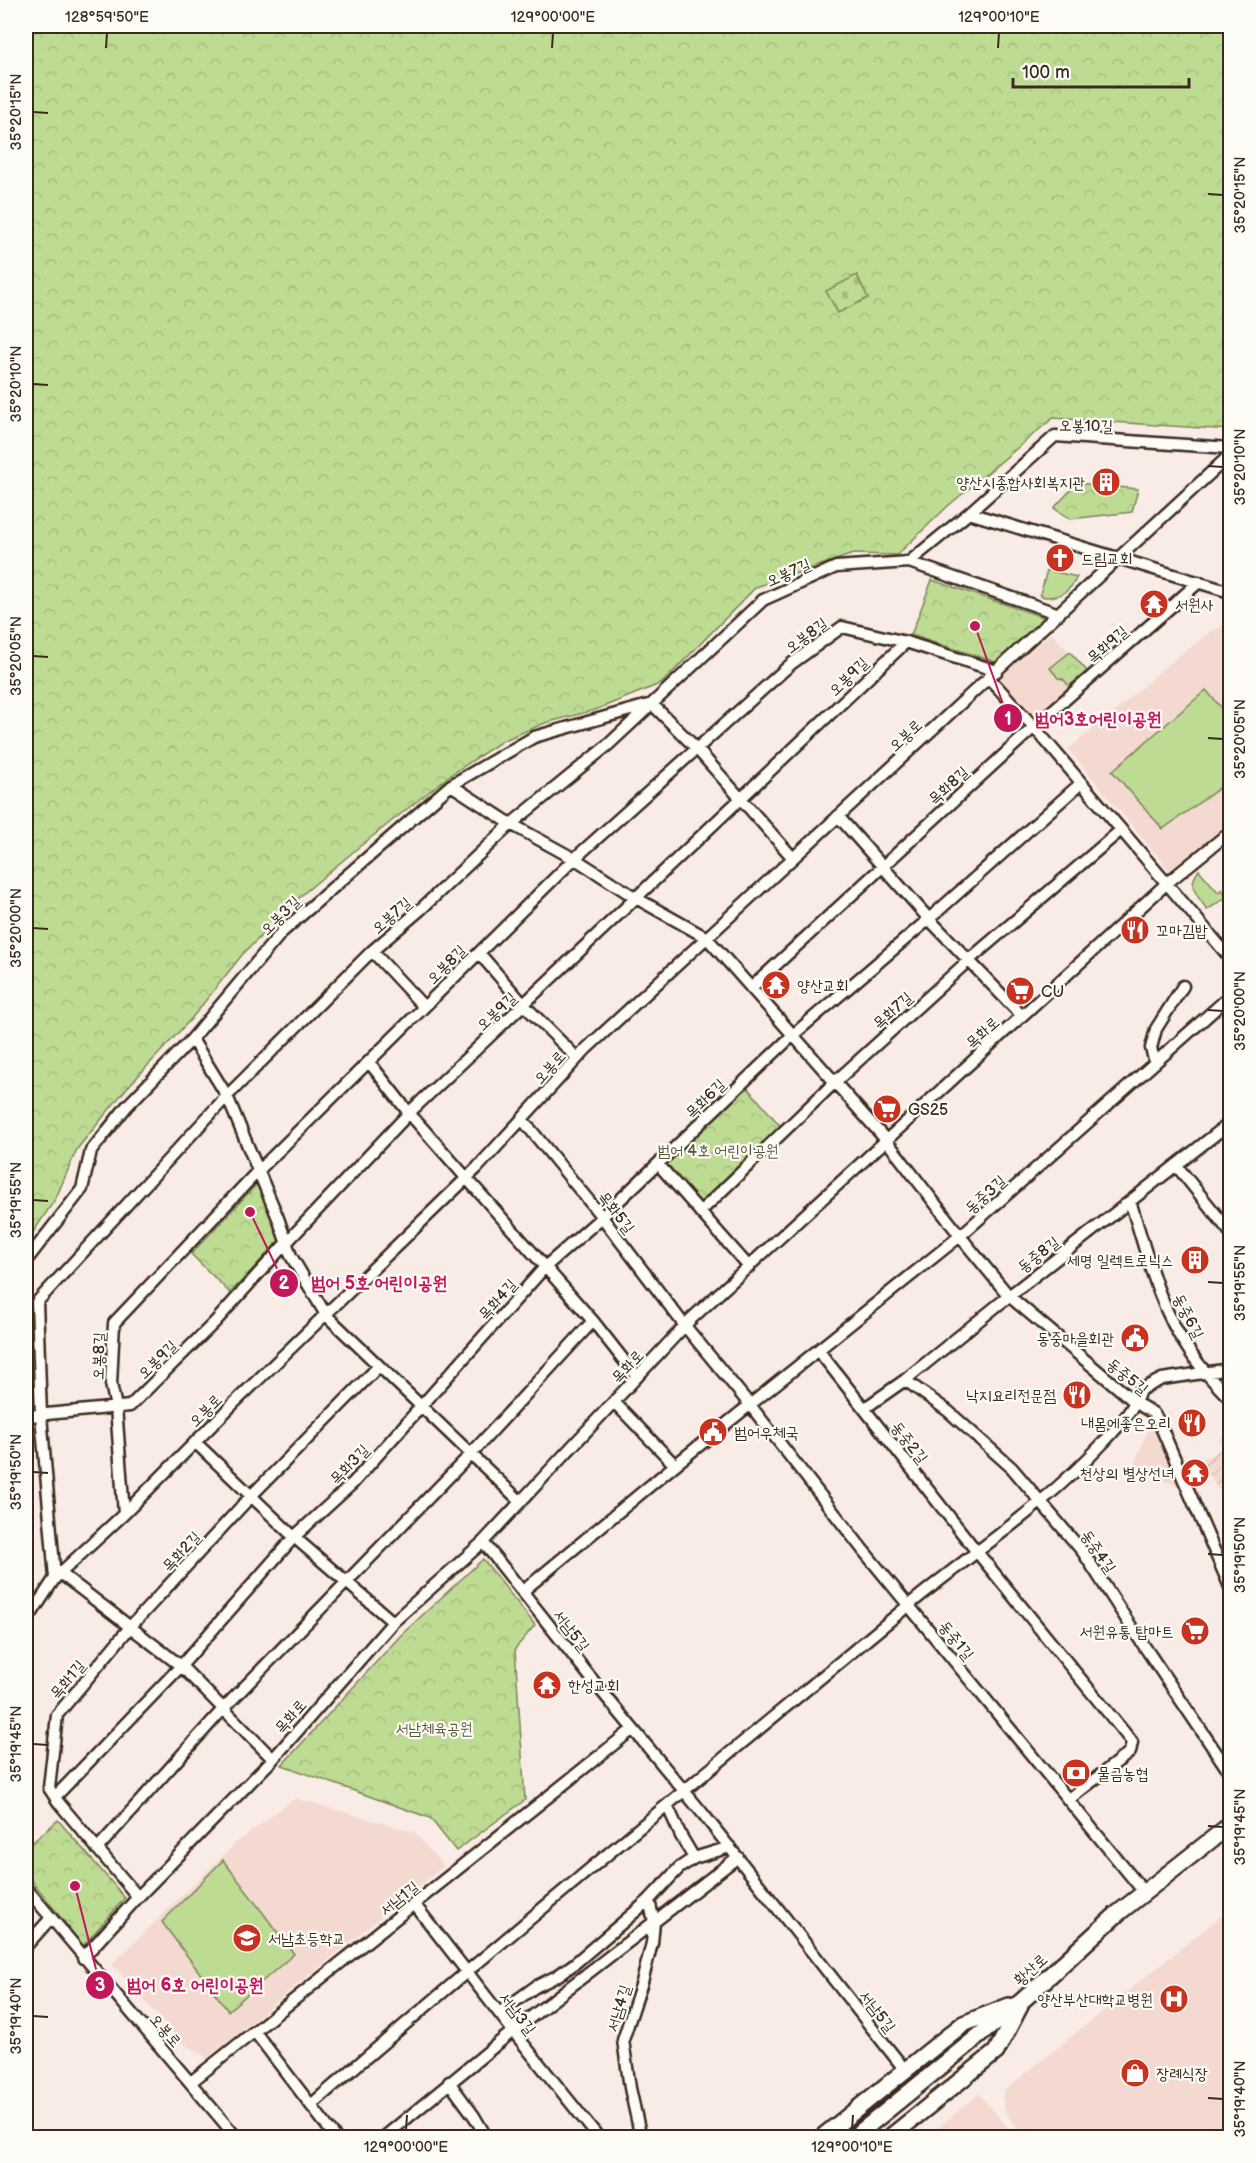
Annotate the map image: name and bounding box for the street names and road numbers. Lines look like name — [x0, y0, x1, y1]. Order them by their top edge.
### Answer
street label: 오봉10길 — [1059, 417, 1113, 436]
street label: 오봉7길 — [764, 555, 814, 592]
street label: 오봉8길 — [782, 614, 832, 658]
street label: 목화9길 — [1084, 622, 1132, 668]
street label: 오봉9길 — [825, 654, 873, 701]
street label: 오봉로 — [885, 716, 927, 756]
street label: 목화8길 — [925, 763, 973, 809]
street label: 오봉3길 — [257, 892, 305, 940]
street label: 오봉7길 — [368, 894, 416, 939]
street label: 오봉8길 — [423, 941, 471, 989]
street label: 목화7길 — [869, 988, 917, 1034]
street label: 오봉9길 — [473, 989, 521, 1035]
street label: 목화로 — [962, 1013, 1004, 1053]
street label: 오봉로 — [530, 1047, 570, 1089]
street label: 목화6길 — [682, 1075, 730, 1123]
street label: 동중3길 — [962, 1172, 1010, 1218]
street label: 목화5길 — [594, 1188, 638, 1238]
street label: 동중8길 — [1014, 1233, 1064, 1277]
street label: 목화4길 — [475, 1276, 521, 1324]
street label: 동중6길 — [1168, 1291, 1207, 1343]
street label: 오봉8길 — [89, 1332, 110, 1380]
street label: 오봉9길 — [134, 1337, 182, 1384]
street label: 목화로 — [608, 1346, 648, 1388]
street label: 동중5길 — [1103, 1355, 1152, 1400]
street label: 오봉로 — [186, 1391, 226, 1431]
street label: 동중2길 — [887, 1418, 931, 1468]
street label: 목화3길 — [326, 1441, 374, 1489]
street label: 동중4길 — [1076, 1527, 1119, 1577]
street label: 목화2길 — [159, 1528, 206, 1576]
street label: 서남5길 — [549, 1606, 593, 1656]
street label: 동중1길 — [934, 1618, 977, 1664]
street label: 목화1길 — [46, 1657, 90, 1703]
street label: 목화로 — [271, 1696, 311, 1738]
street label: 서남1길 — [377, 1878, 423, 1921]
street label: 황산로 — [1010, 1950, 1052, 1990]
street label: 서남4길 — [603, 1982, 636, 2034]
street label: 서남5길 — [855, 1987, 899, 2037]
street label: 서남3길 — [494, 1989, 539, 2039]
street label: 오봉로 — [145, 2010, 185, 2052]

